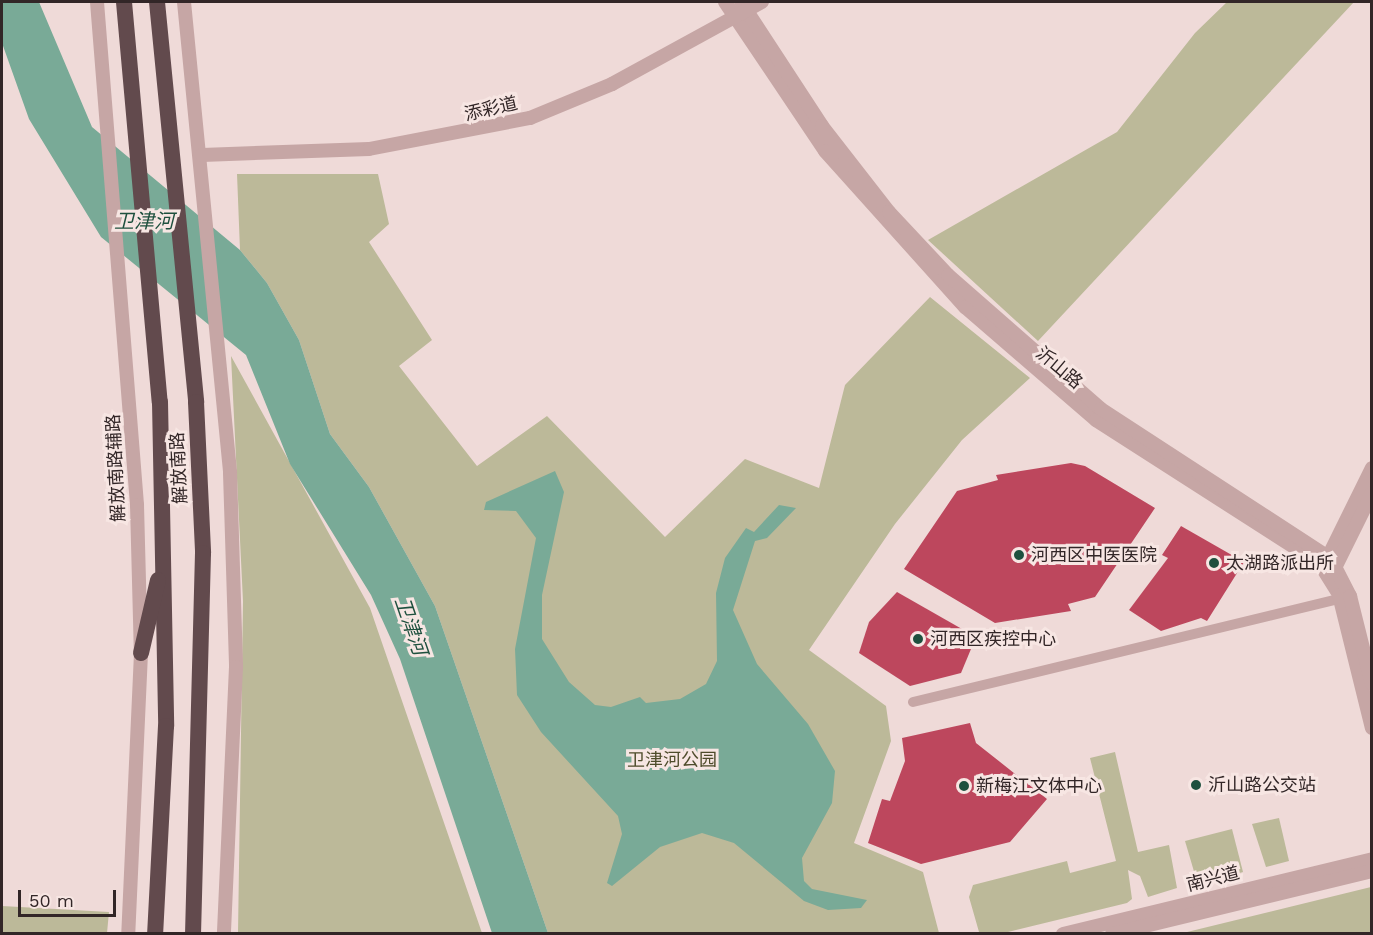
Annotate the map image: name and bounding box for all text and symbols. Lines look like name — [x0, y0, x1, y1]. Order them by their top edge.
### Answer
street label: 添彩道 — [462, 92, 520, 126]
water label: 卫津河 — [114, 209, 174, 233]
street label: 沂山路 — [1031, 342, 1087, 394]
street label: 解放南路辅路 — [102, 414, 130, 522]
street label: 解放南路 — [166, 431, 192, 505]
place label: 河西区中医医院 — [1031, 544, 1157, 566]
marker: 河西区中医医院 — [1012, 548, 1026, 562]
place label: 太湖路派出所 — [1226, 552, 1334, 574]
marker: 太湖路派出所 — [1207, 556, 1221, 570]
water label: 卫津河 — [390, 594, 432, 658]
place label: 河西区疾控中心 — [930, 628, 1056, 650]
marker: 河西区疾控中心 — [911, 632, 925, 646]
park label: 卫津河公园 — [627, 749, 717, 771]
place label: 沂山路公交站 — [1208, 774, 1316, 796]
place label: 新梅江文体中心 — [976, 775, 1102, 797]
marker: 沂山路公交站 — [1189, 778, 1203, 792]
marker: 新梅江文体中心 — [957, 779, 971, 793]
street label: 南兴道 — [1184, 862, 1242, 896]
scale bar — [21, 878, 118, 916]
text: 50 m — [29, 890, 74, 911]

